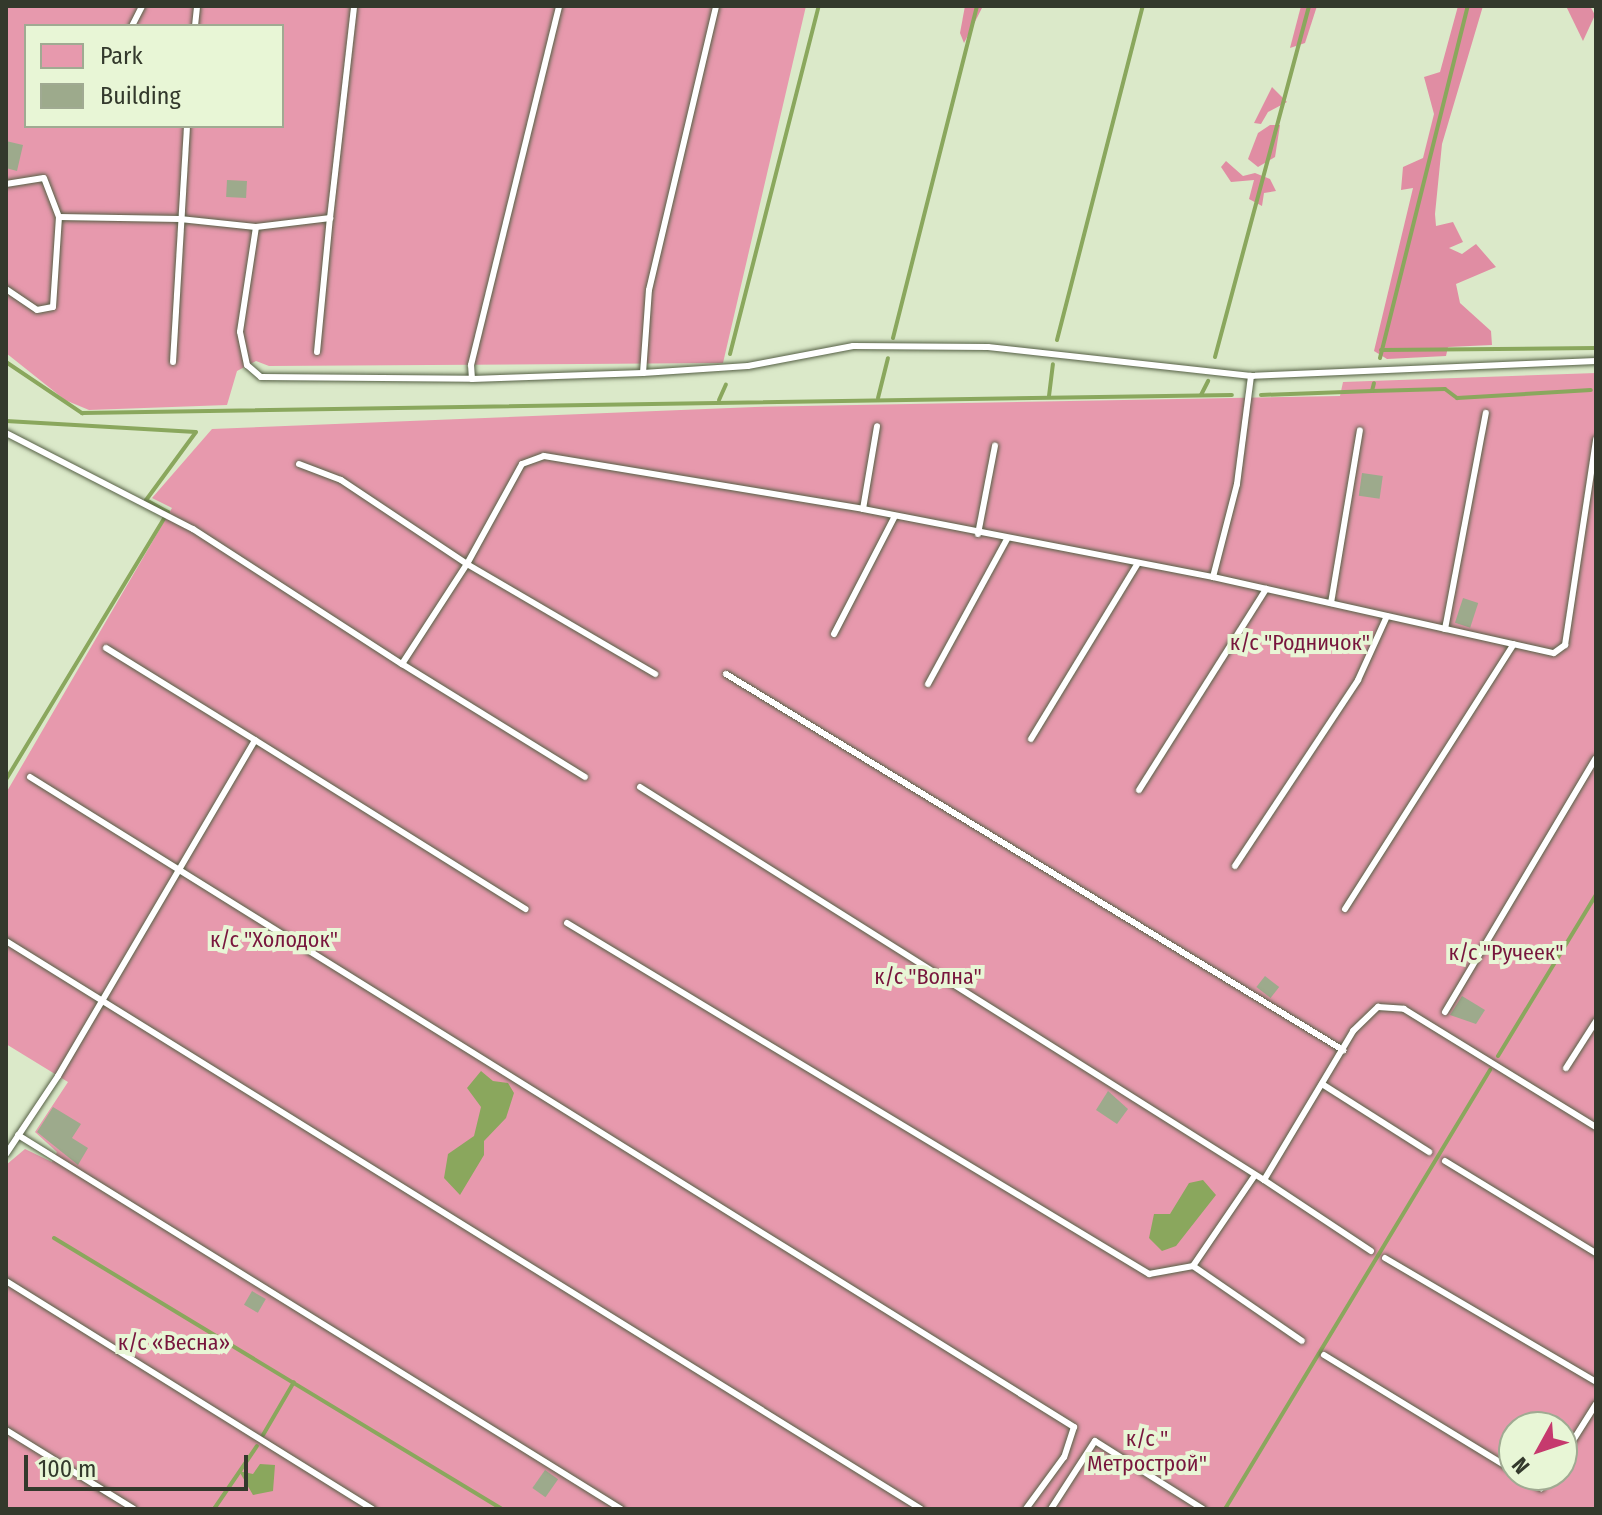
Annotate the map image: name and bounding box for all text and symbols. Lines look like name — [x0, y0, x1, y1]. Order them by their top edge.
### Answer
legend — [24, 24, 284, 128]
text: Park — [100, 42, 143, 70]
text: Building — [100, 82, 181, 110]
park label: к/с "Родничок" — [1230, 630, 1370, 656]
park label: к/с "Холодок" — [210, 927, 338, 953]
park label: к/с "Ручеек" — [1449, 940, 1563, 966]
park label: к/с "Волна" — [874, 964, 982, 990]
park label: к/с «Весна» — [118, 1330, 230, 1356]
north arrow — [1498, 1411, 1578, 1491]
park label: к/с " Метрострой" — [1087, 1425, 1207, 1476]
scale bar — [28, 1439, 252, 1489]
text: N — [1506, 1452, 1535, 1479]
text: 100 m — [38, 1455, 96, 1483]

